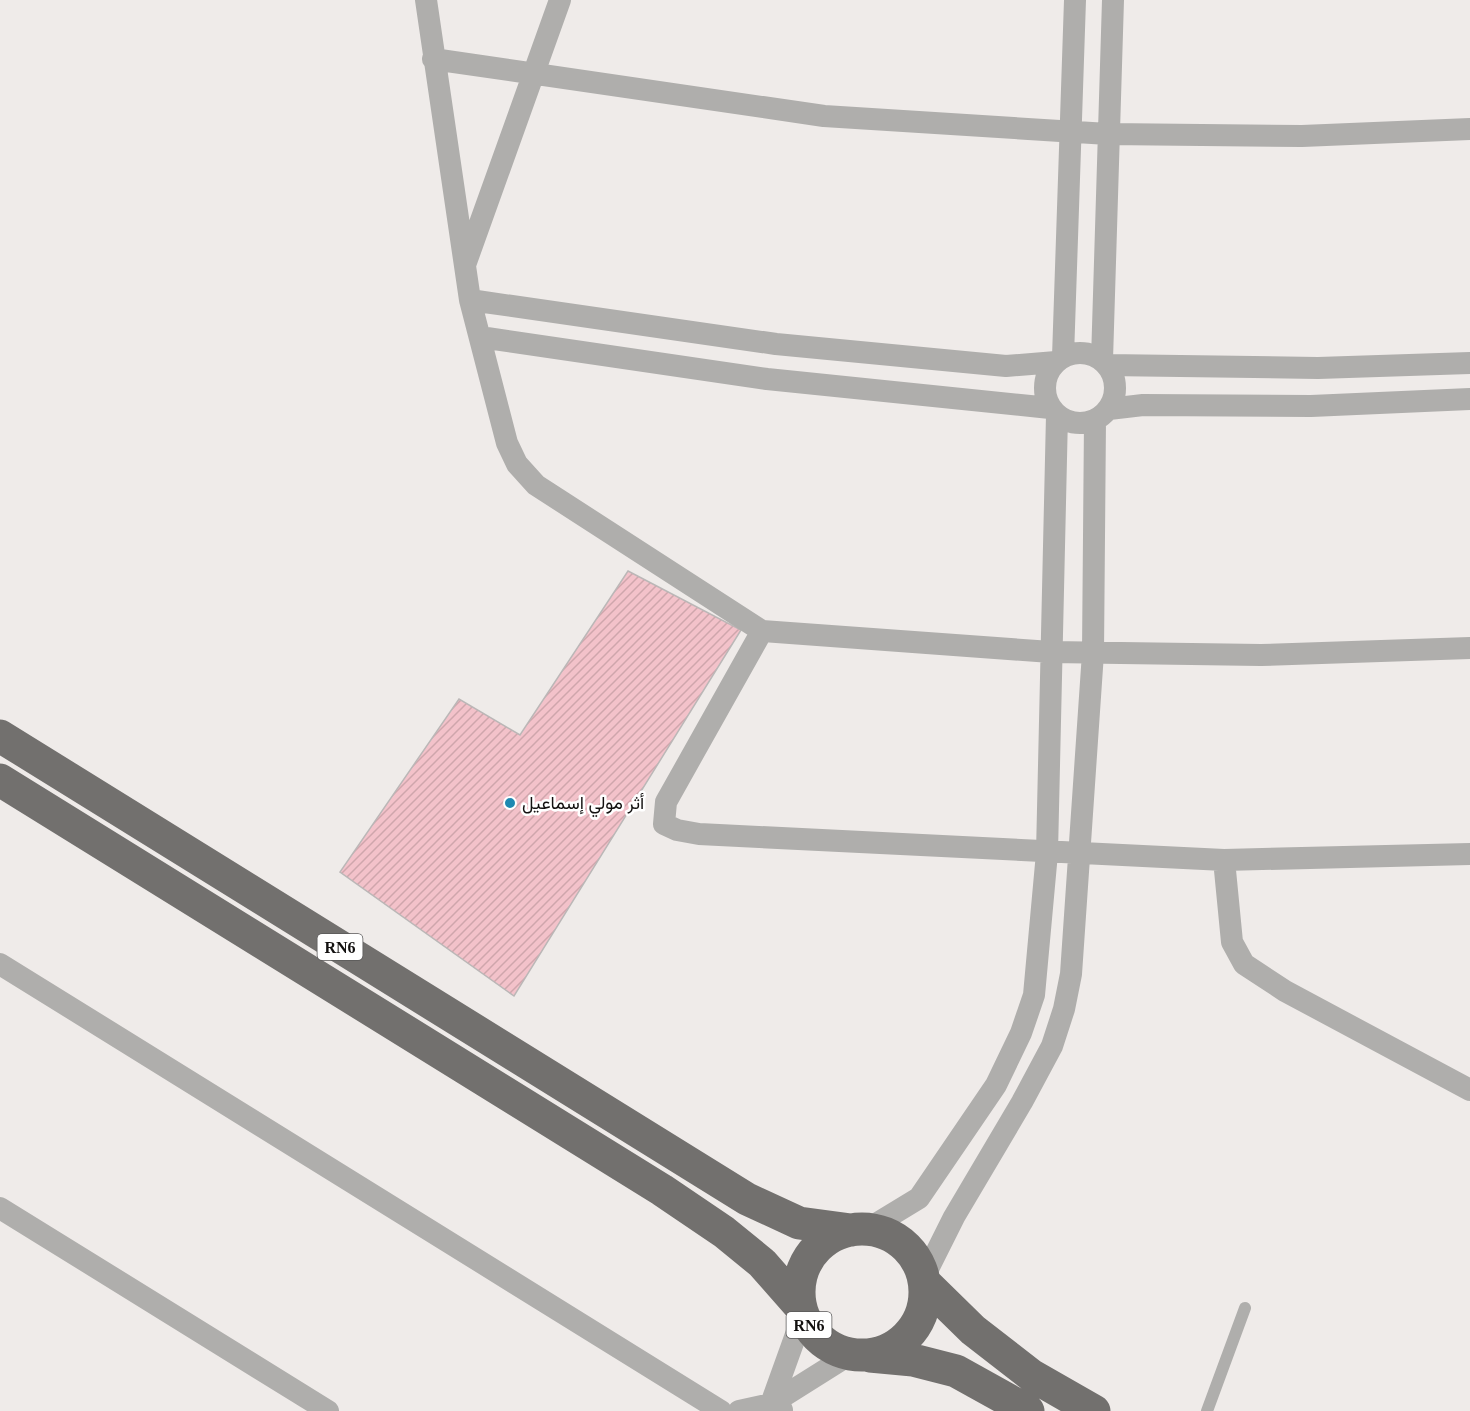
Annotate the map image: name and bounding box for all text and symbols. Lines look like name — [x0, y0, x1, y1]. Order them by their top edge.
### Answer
place label: أثر مولي إسماعيل — [522, 793, 644, 818]
marker: أثر مولي إسماعيل — [503, 796, 517, 810]
road number: RN6 — [318, 934, 362, 960]
road number: RN6 — [786, 1312, 832, 1338]

